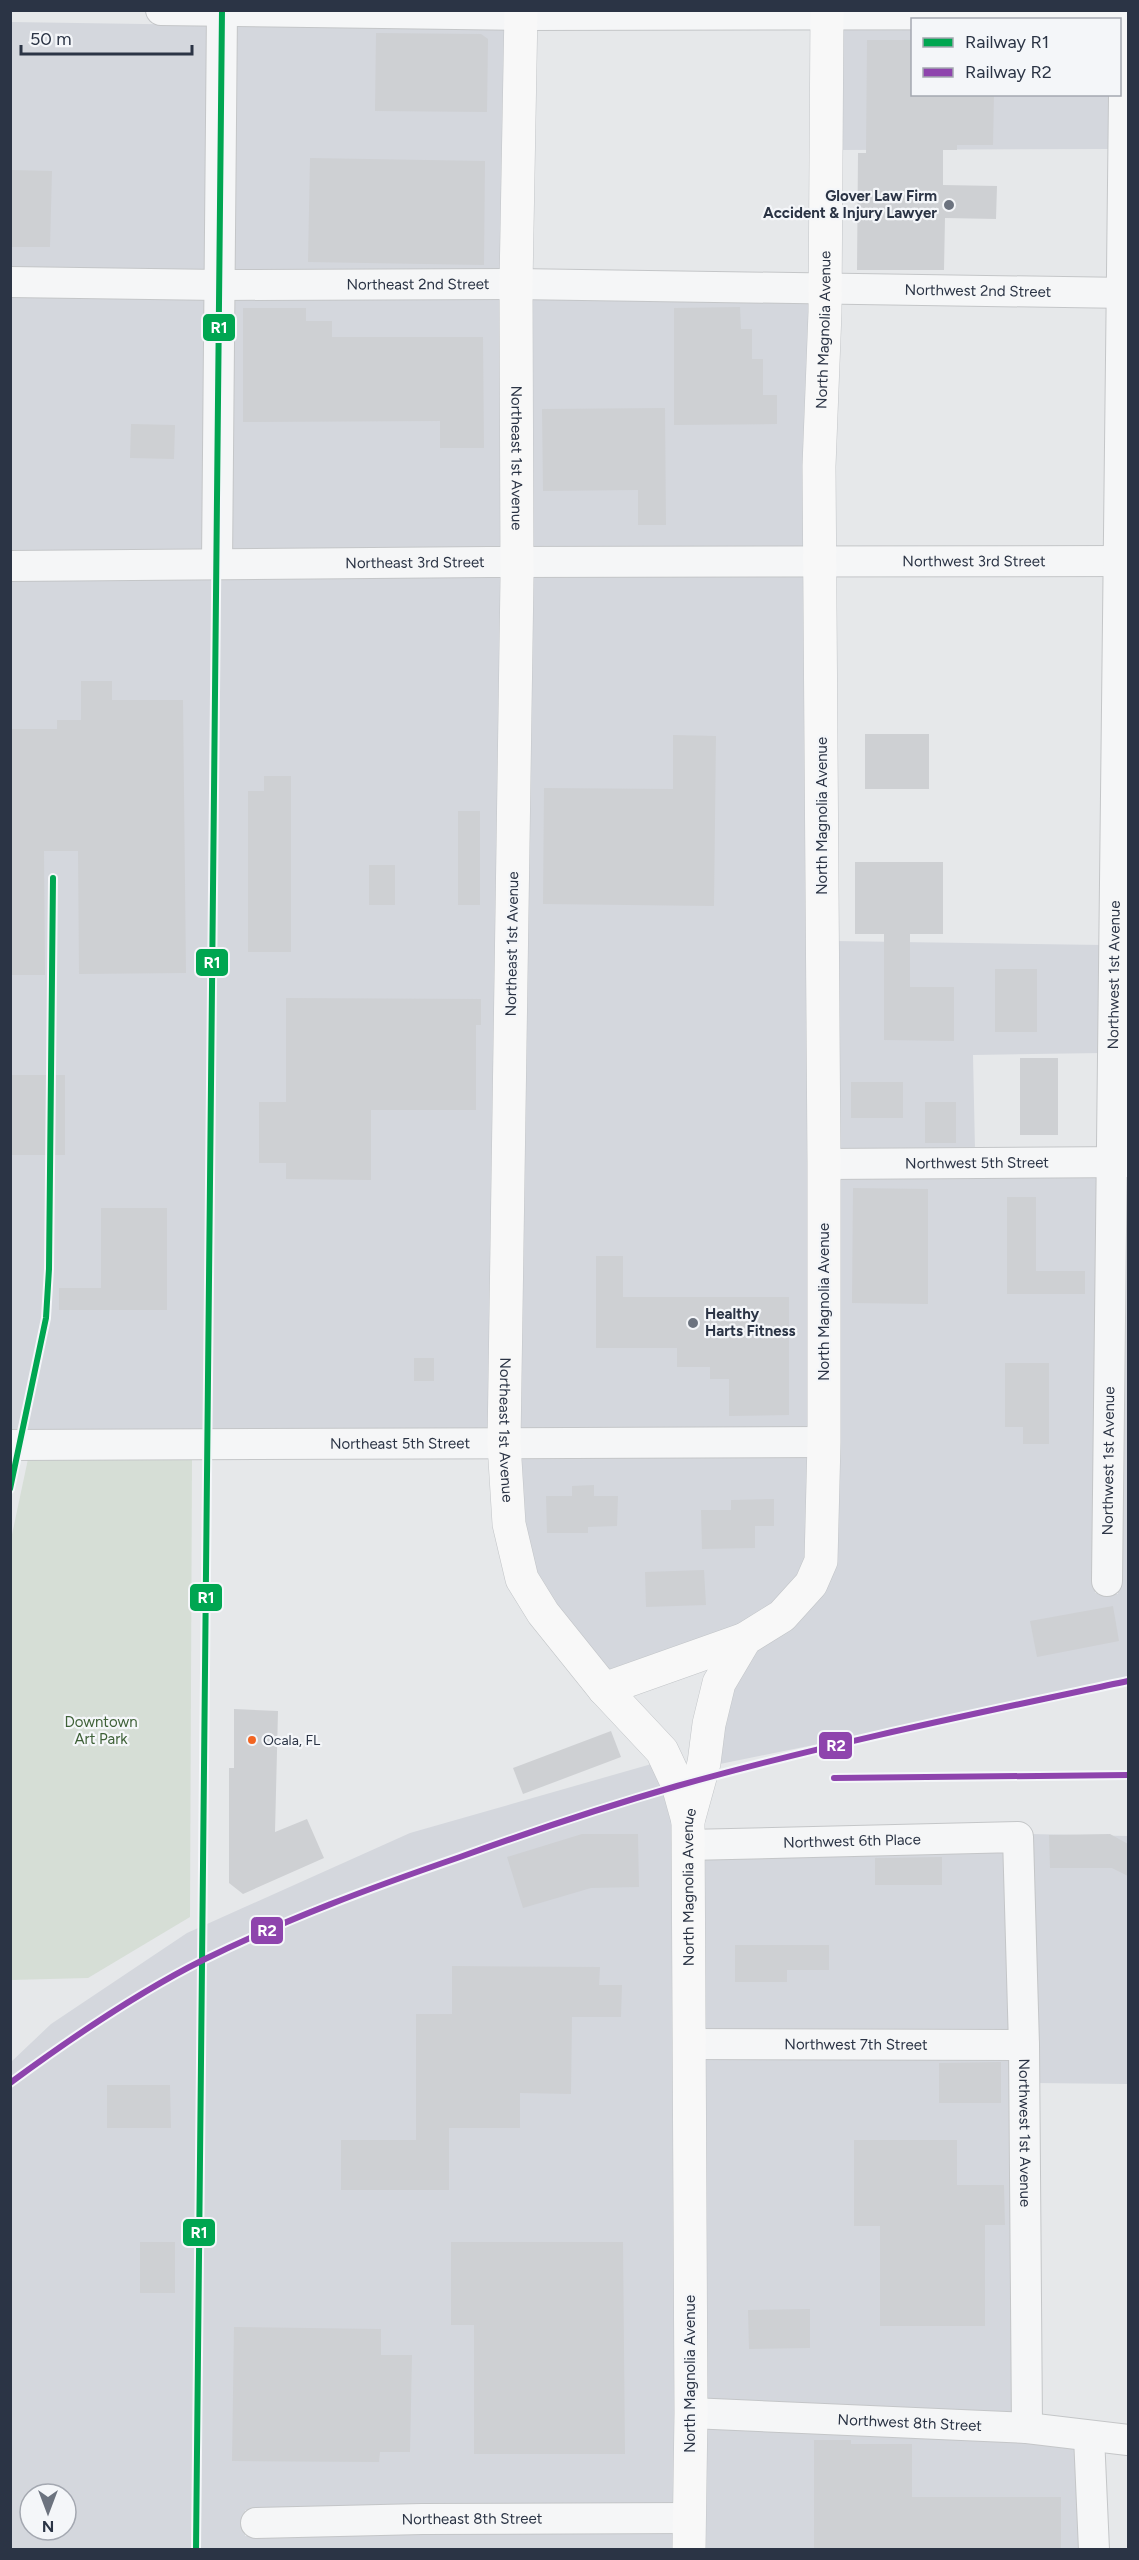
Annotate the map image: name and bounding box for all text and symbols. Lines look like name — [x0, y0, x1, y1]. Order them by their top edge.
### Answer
scale bar — [21, 18, 192, 56]
legend — [911, 18, 1121, 96]
text: 50 m — [30, 28, 72, 50]
text: Railway R1 — [965, 31, 1049, 53]
text: Railway R2 — [965, 61, 1052, 83]
place label: Glover Law Firm Accident & Injury Lawyer — [763, 187, 937, 222]
marker: Glover Law Firm Accident & Injury Lawyer — [942, 198, 956, 212]
street label: North Magnolia Avenue — [812, 251, 834, 409]
street label: Northeast 2nd Street — [346, 275, 490, 294]
street label: Northwest 2nd Street — [904, 281, 1052, 301]
line badge: R1 — [202, 313, 236, 342]
text: R1 — [210, 318, 228, 337]
street label: Northeast 1st Avenue — [507, 385, 526, 531]
street label: Northwest 3rd Street — [902, 552, 1046, 570]
street label: Northeast 3rd Street — [345, 553, 485, 572]
street label: North Magnolia Avenue — [813, 737, 831, 895]
street label: Northeast 1st Avenue — [502, 871, 522, 1017]
street label: Northwest 1st Avenue — [1104, 900, 1124, 1050]
line badge: R1 — [195, 948, 229, 977]
text: R1 — [203, 953, 221, 972]
street label: Northwest 5th Street — [905, 1154, 1049, 1172]
street label: North Magnolia Avenue — [815, 1223, 833, 1381]
place label: Healthy Harts Fitness — [705, 1305, 796, 1340]
marker: Healthy Harts Fitness — [686, 1316, 700, 1330]
street label: Northeast 1st Avenue — [495, 1357, 517, 1503]
street label: Northwest 1st Avenue — [1099, 1386, 1118, 1536]
street label: Northeast 5th Street — [330, 1434, 470, 1453]
line badge: R1 — [189, 1583, 223, 1612]
text: R1 — [197, 1588, 215, 1607]
park label: Downtown Art Park — [64, 1713, 138, 1748]
line badge: R2 — [818, 1731, 853, 1760]
place label: Ocala, FL — [263, 1732, 321, 1749]
marker: Ocala, FL — [246, 1734, 258, 1746]
text: R2 — [826, 1736, 846, 1755]
street label: North Magnolia Avenue — [678, 1806, 700, 1966]
street label: Northwest 6th Place — [783, 1830, 921, 1852]
line badge: R2 — [250, 1916, 284, 1945]
text: R2 — [257, 1921, 277, 1940]
street label: Northwest 7th Street — [784, 2035, 928, 2054]
street label: Northwest 1st Avenue — [1015, 2058, 1034, 2207]
line badge: R1 — [182, 2218, 216, 2247]
text: R1 — [190, 2223, 208, 2242]
street label: North Magnolia Avenue — [681, 2295, 699, 2453]
street label: Northwest 8th Street — [837, 2411, 983, 2435]
north arrow — [18, 2482, 78, 2542]
street label: Northeast 8th Street — [401, 2510, 543, 2528]
text: N — [42, 2517, 54, 2536]

